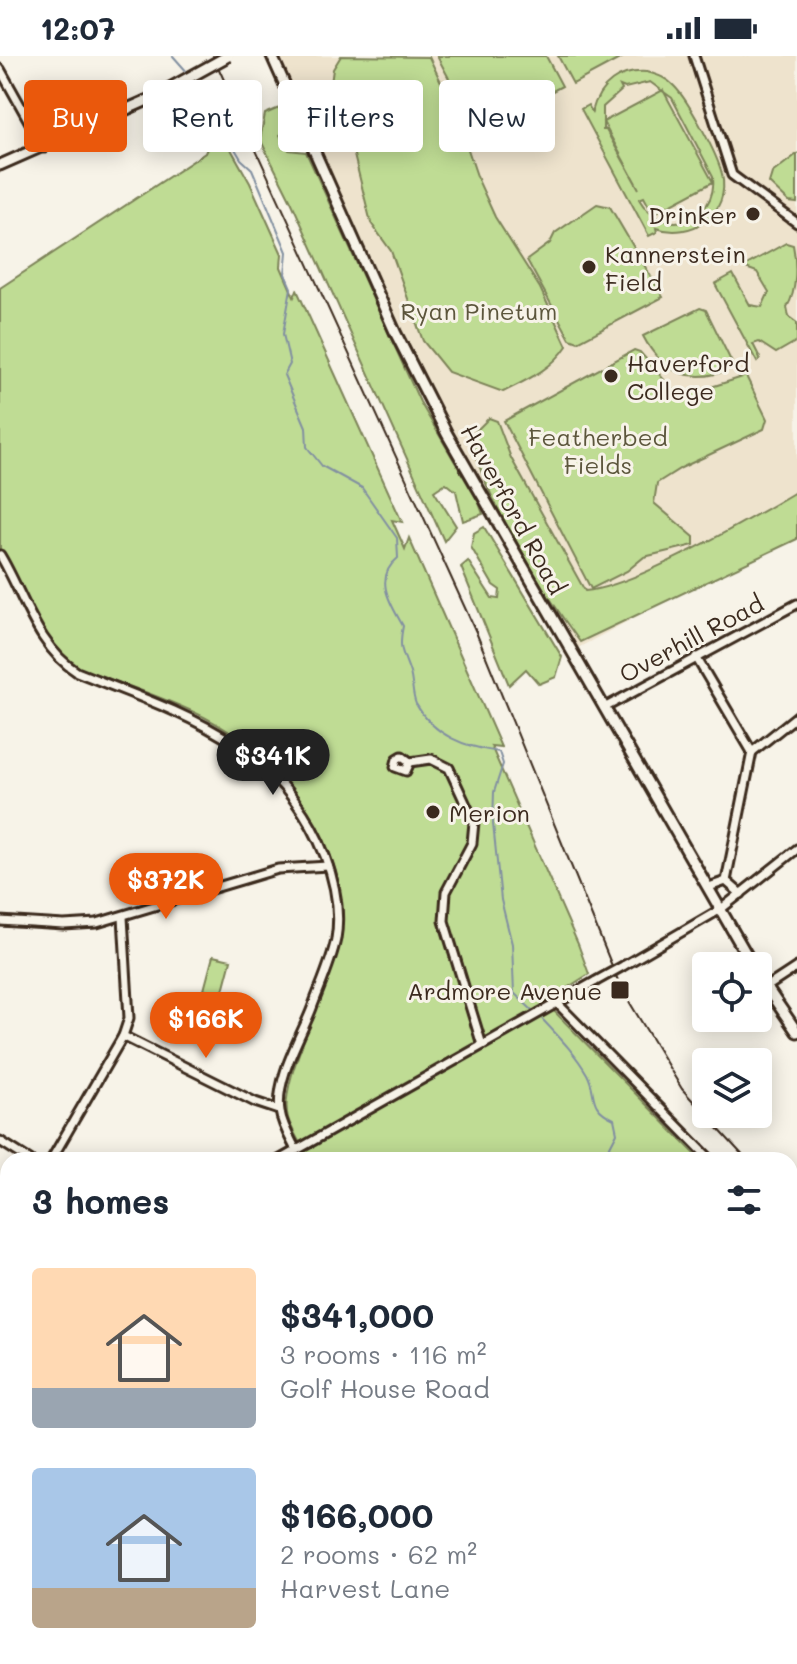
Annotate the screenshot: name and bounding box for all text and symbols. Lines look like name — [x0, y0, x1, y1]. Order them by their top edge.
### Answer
text: 12:07 — [40, 8, 116, 48]
chip: Buy — [24, 80, 127, 152]
chip: Rent — [143, 80, 262, 152]
chip: Filters — [278, 80, 423, 152]
chip: New — [439, 80, 555, 152]
place label: Drinker — [648, 199, 737, 230]
marker: Drinker — [744, 205, 762, 223]
place label: Kannerstein Field — [605, 238, 746, 297]
marker: Kannerstein Field — [580, 258, 598, 276]
park label: Ryan Pinetum — [401, 295, 557, 326]
place label: Haverford College — [627, 347, 750, 406]
marker: Haverford College — [602, 367, 620, 385]
street label: Haverford Road — [454, 418, 574, 600]
park label: Featherbed Fields — [528, 421, 668, 480]
street label: Overhill Road — [614, 587, 768, 689]
pin: $341K — [217, 729, 329, 797]
text: $341K — [235, 738, 311, 772]
place label: Merion — [449, 797, 530, 828]
marker: Merion — [424, 803, 442, 821]
pin: $372K — [110, 853, 222, 921]
text: $372K — [127, 862, 205, 896]
map controls — [692, 952, 772, 1128]
button: locate — [692, 952, 772, 1032]
place label: Ardmore Avenue — [407, 975, 602, 1006]
marker: Ardmore Avenue — [609, 979, 631, 1001]
pin: $166K — [150, 992, 262, 1060]
text: $166K — [168, 1001, 244, 1035]
button: layers — [692, 1048, 772, 1128]
text: 3 homes — [32, 1178, 169, 1223]
icon: filters — [722, 1178, 766, 1222]
text: $341,000 — [280, 1292, 434, 1337]
icon: home — [96, 1300, 192, 1396]
text: 3 rooms · 116 m² — [280, 1337, 487, 1371]
text: Golf House Road — [280, 1371, 490, 1405]
text: $166,000 — [280, 1492, 433, 1537]
icon: home — [96, 1500, 192, 1596]
text: 2 rooms · 62 m² — [280, 1537, 477, 1571]
text: Harvest Lane — [280, 1571, 450, 1605]

